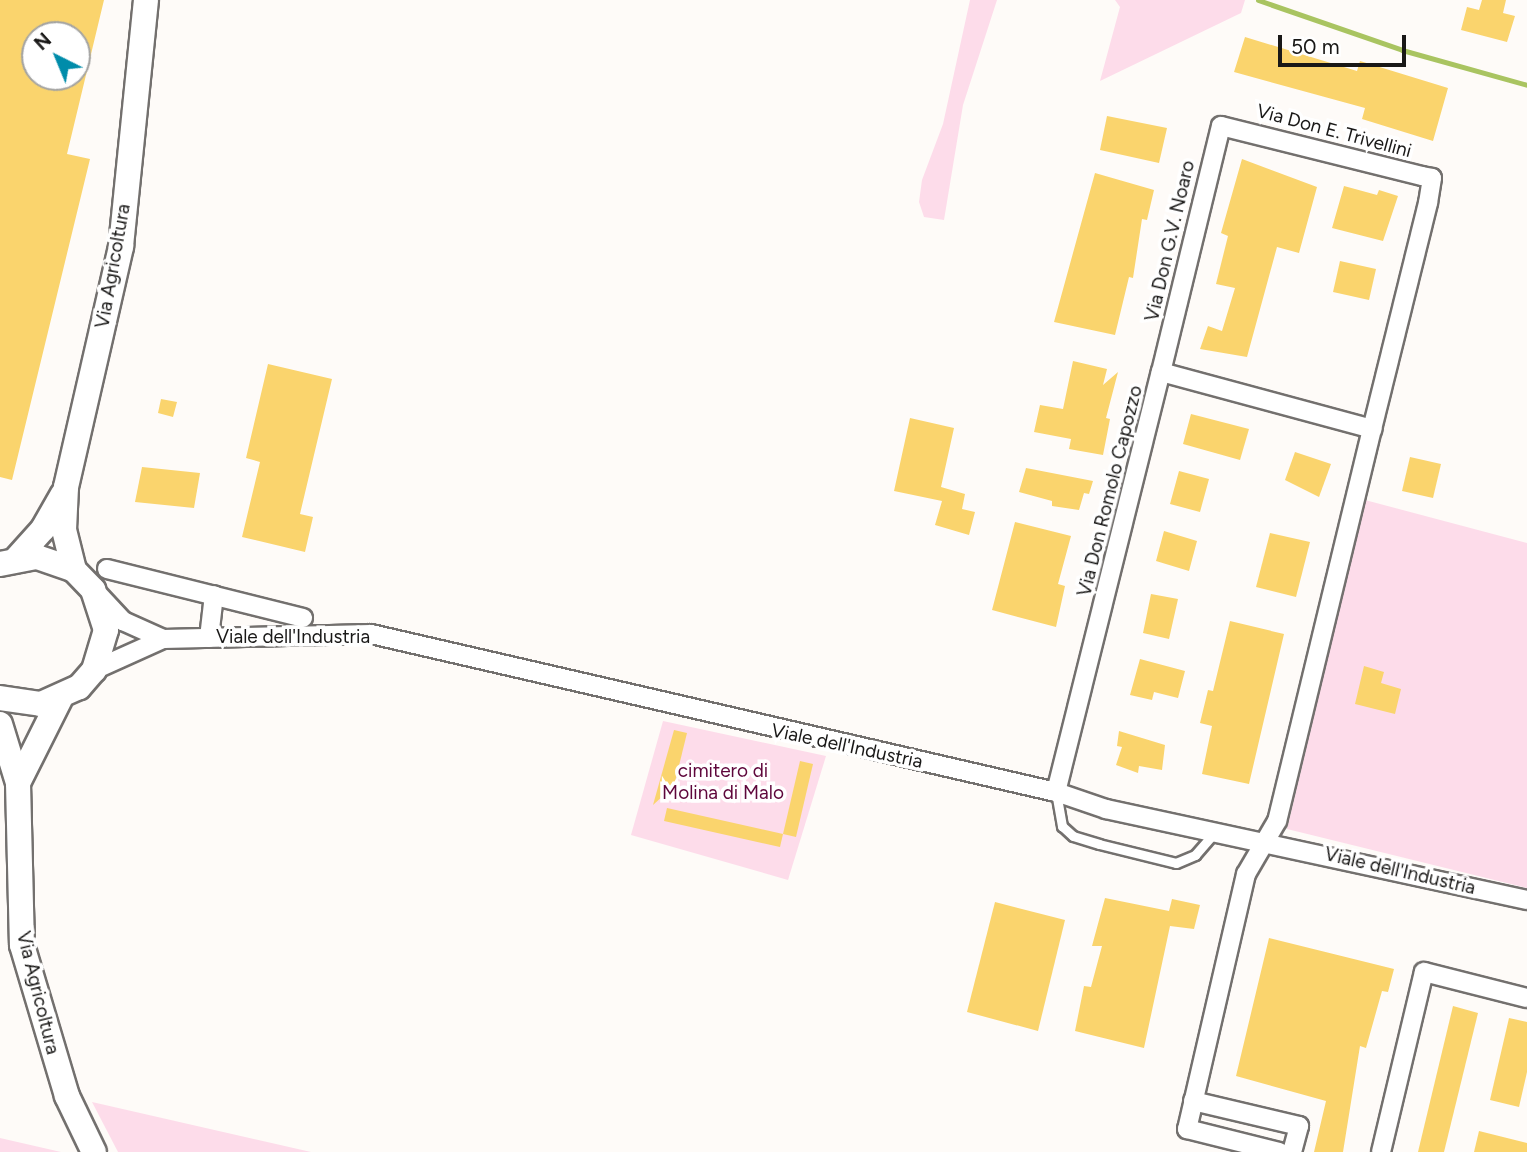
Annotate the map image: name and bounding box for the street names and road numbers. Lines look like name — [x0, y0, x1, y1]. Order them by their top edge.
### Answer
street label: Via Don E. Trivellini — [1254, 99, 1414, 163]
street label: Via Don G.V. Noaro — [1140, 158, 1200, 324]
street label: Via Agricoltura — [91, 202, 135, 330]
street label: Via Don Romolo Capozzo — [1073, 383, 1147, 599]
street label: Viale dell'Industria — [216, 626, 370, 648]
street label: Viale dell'Industria — [769, 719, 925, 773]
street label: Viale dell'Industria — [1322, 843, 1478, 899]
street label: Via Agricoltura — [12, 929, 64, 1057]

